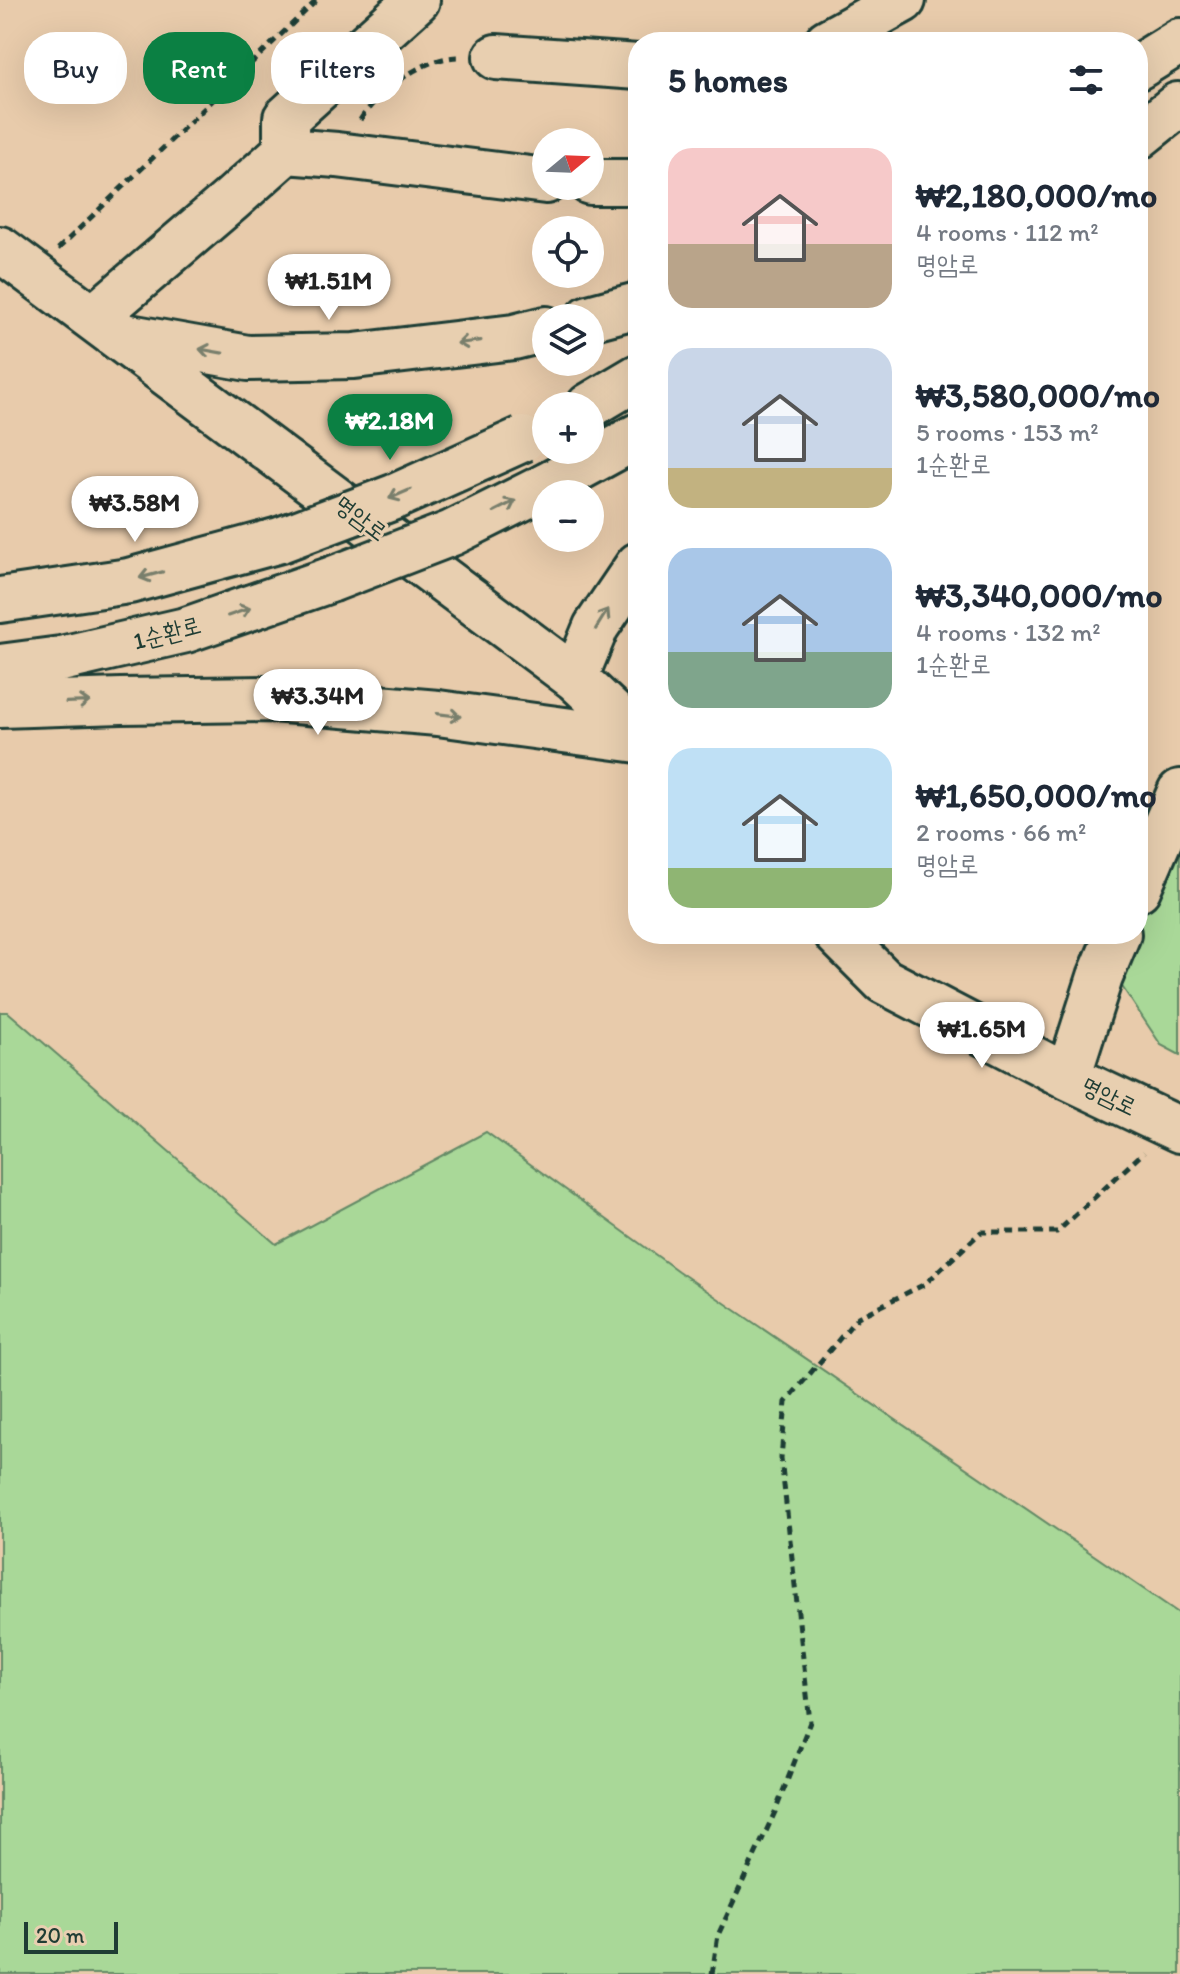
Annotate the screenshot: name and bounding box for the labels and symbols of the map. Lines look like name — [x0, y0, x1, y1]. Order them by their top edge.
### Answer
north arrow — [532, 128, 604, 200]
pin: ₩1.51M — [264, 254, 394, 322]
one-way arrow — [457, 335, 482, 350]
one-way arrow — [198, 343, 224, 358]
pin: ₩2.18M — [325, 394, 455, 462]
pin: ₩3.58M — [70, 476, 200, 544]
one-way arrow — [389, 488, 413, 503]
street label: 명암로 — [329, 489, 393, 547]
one-way arrow — [493, 498, 517, 513]
one-way arrow — [138, 569, 164, 584]
one-way arrow — [226, 603, 251, 618]
one-way arrow — [595, 608, 611, 631]
street label: 1순환로 — [130, 610, 204, 655]
pin: ₩3.34M — [253, 669, 383, 737]
one-way arrow — [64, 695, 91, 710]
one-way arrow — [435, 707, 462, 722]
pin: ₩1.65M — [917, 1002, 1047, 1070]
street label: 명암로 — [1077, 1070, 1142, 1121]
scale bar — [24, 1918, 118, 1954]

